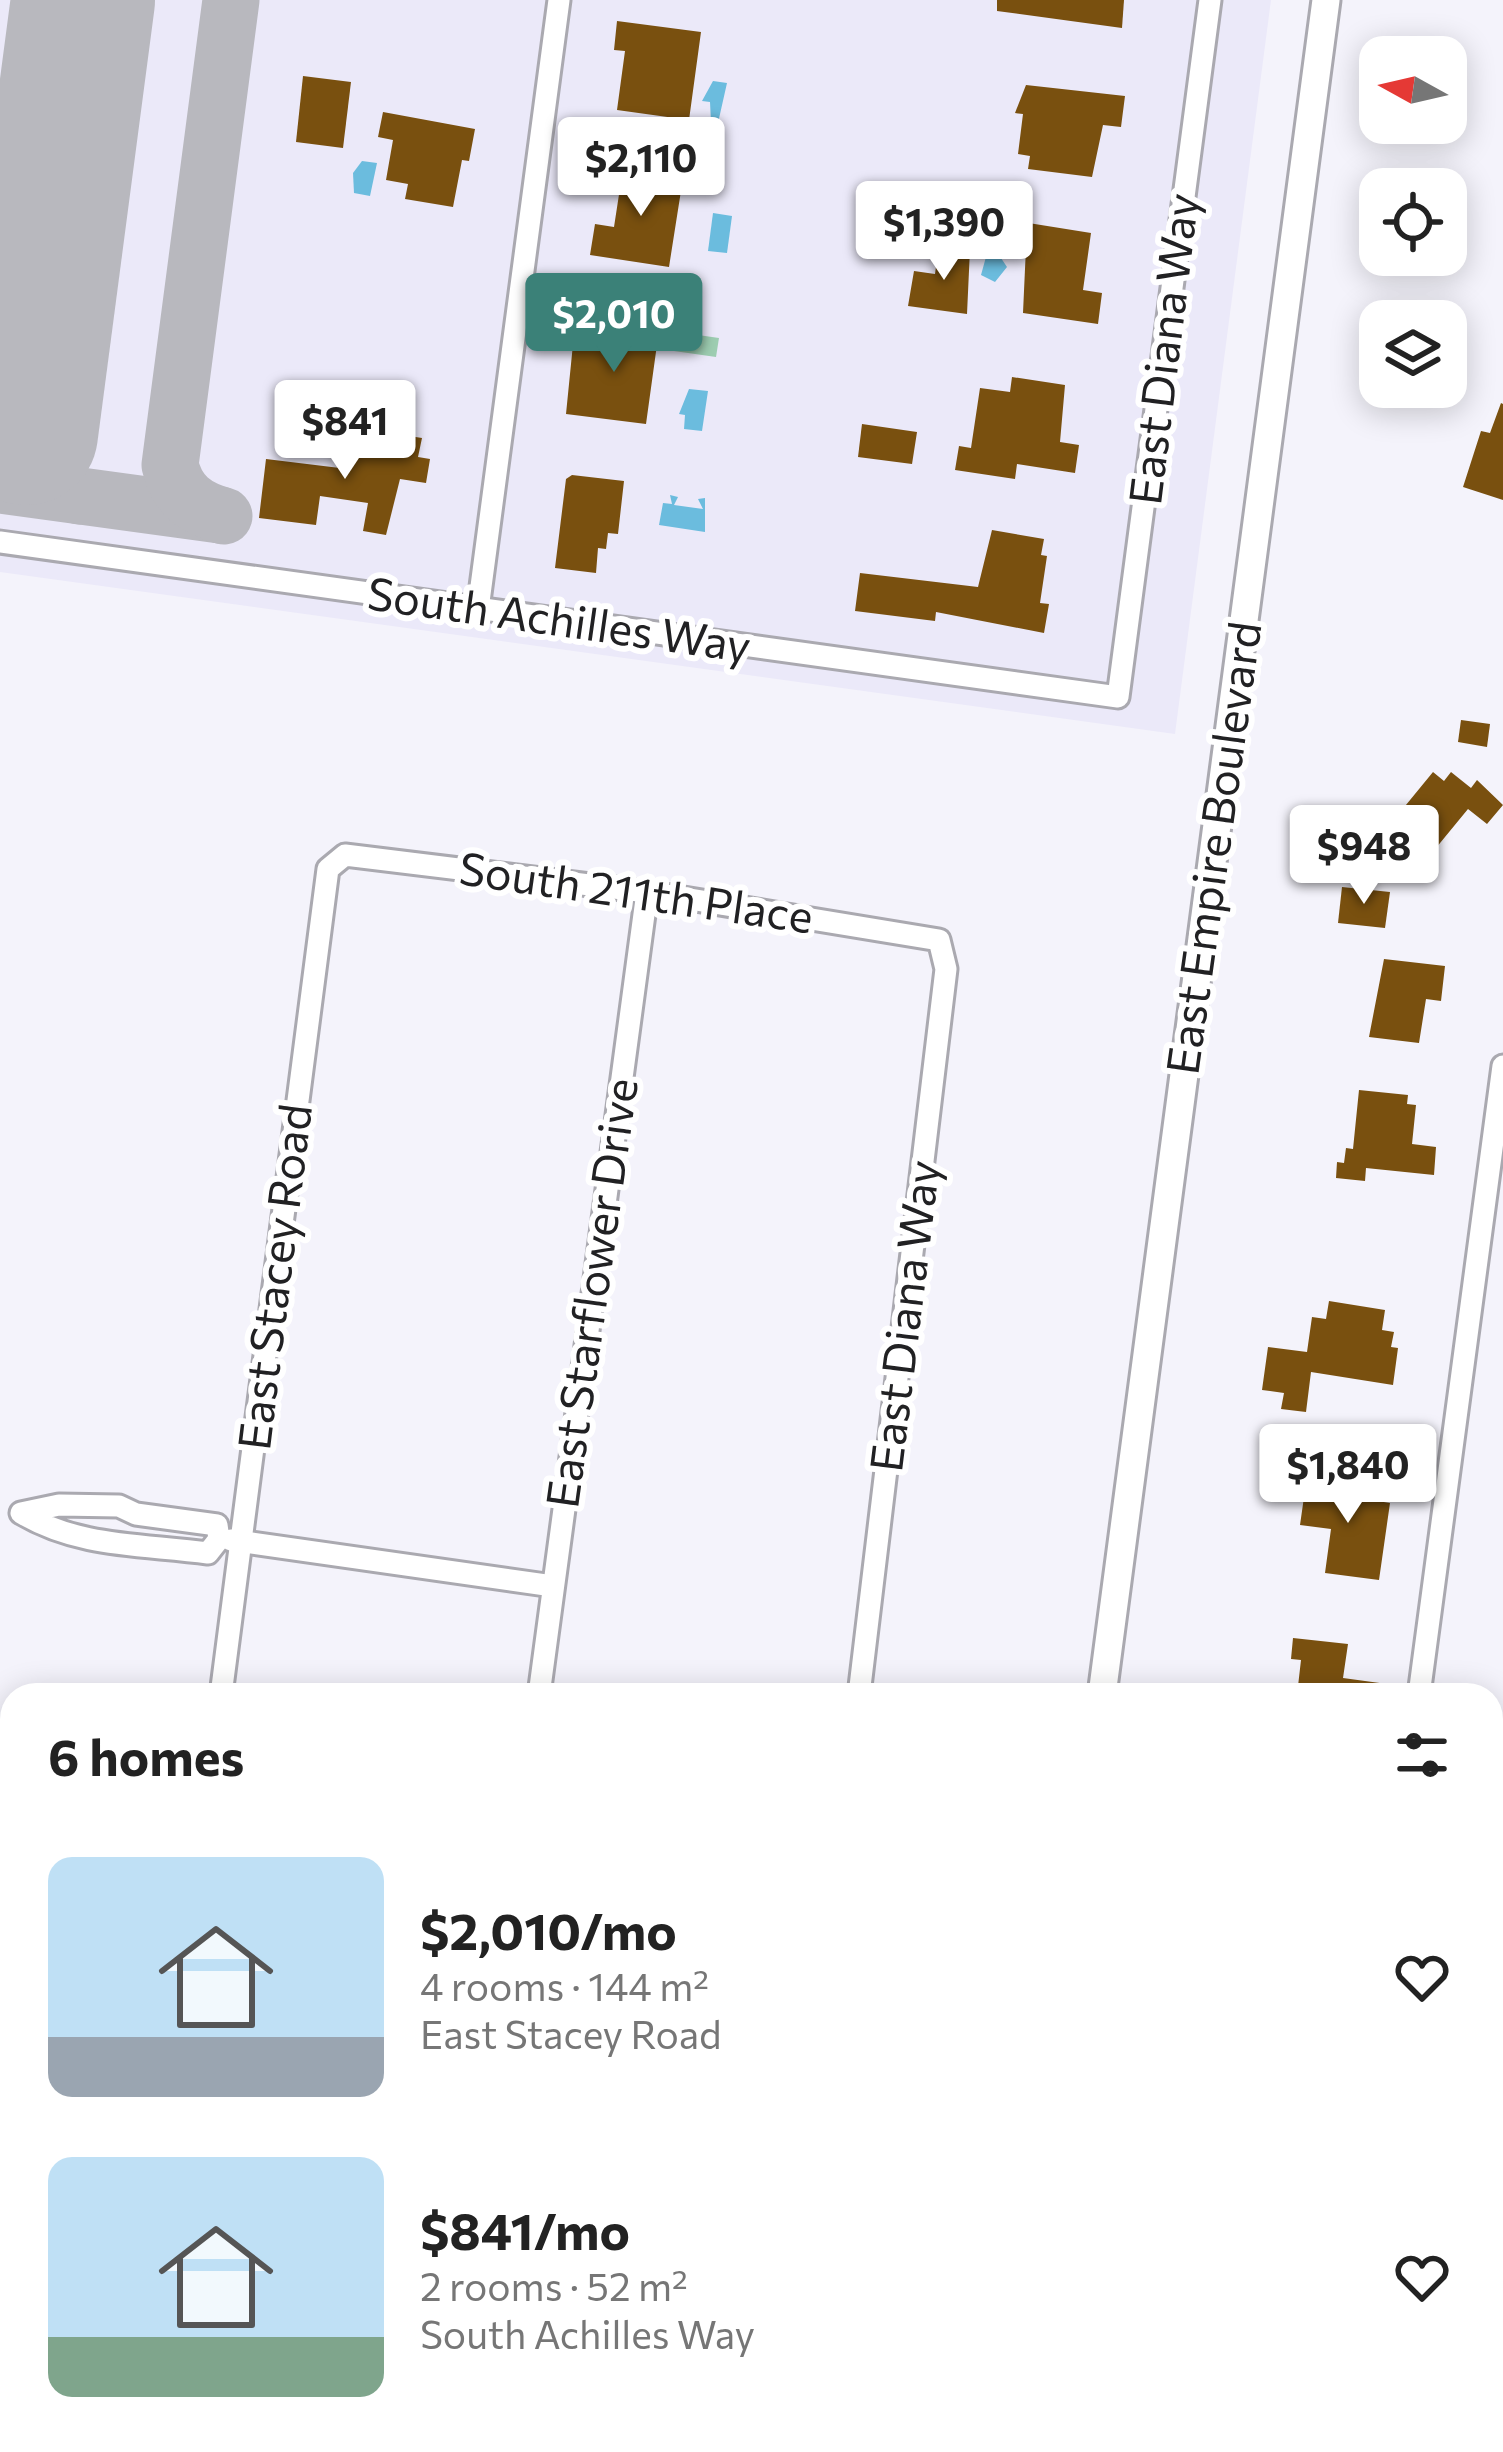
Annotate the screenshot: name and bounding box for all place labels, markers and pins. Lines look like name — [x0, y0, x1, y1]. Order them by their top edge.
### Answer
pin: $2,110 — [543, 117, 739, 219]
pin: $1,390 — [846, 181, 1042, 283]
pin: $2,010 — [516, 273, 712, 375]
pin: $841 — [274, 380, 416, 482]
pin: $948 — [1293, 805, 1435, 907]
pin: $1,840 — [1250, 1424, 1446, 1526]

